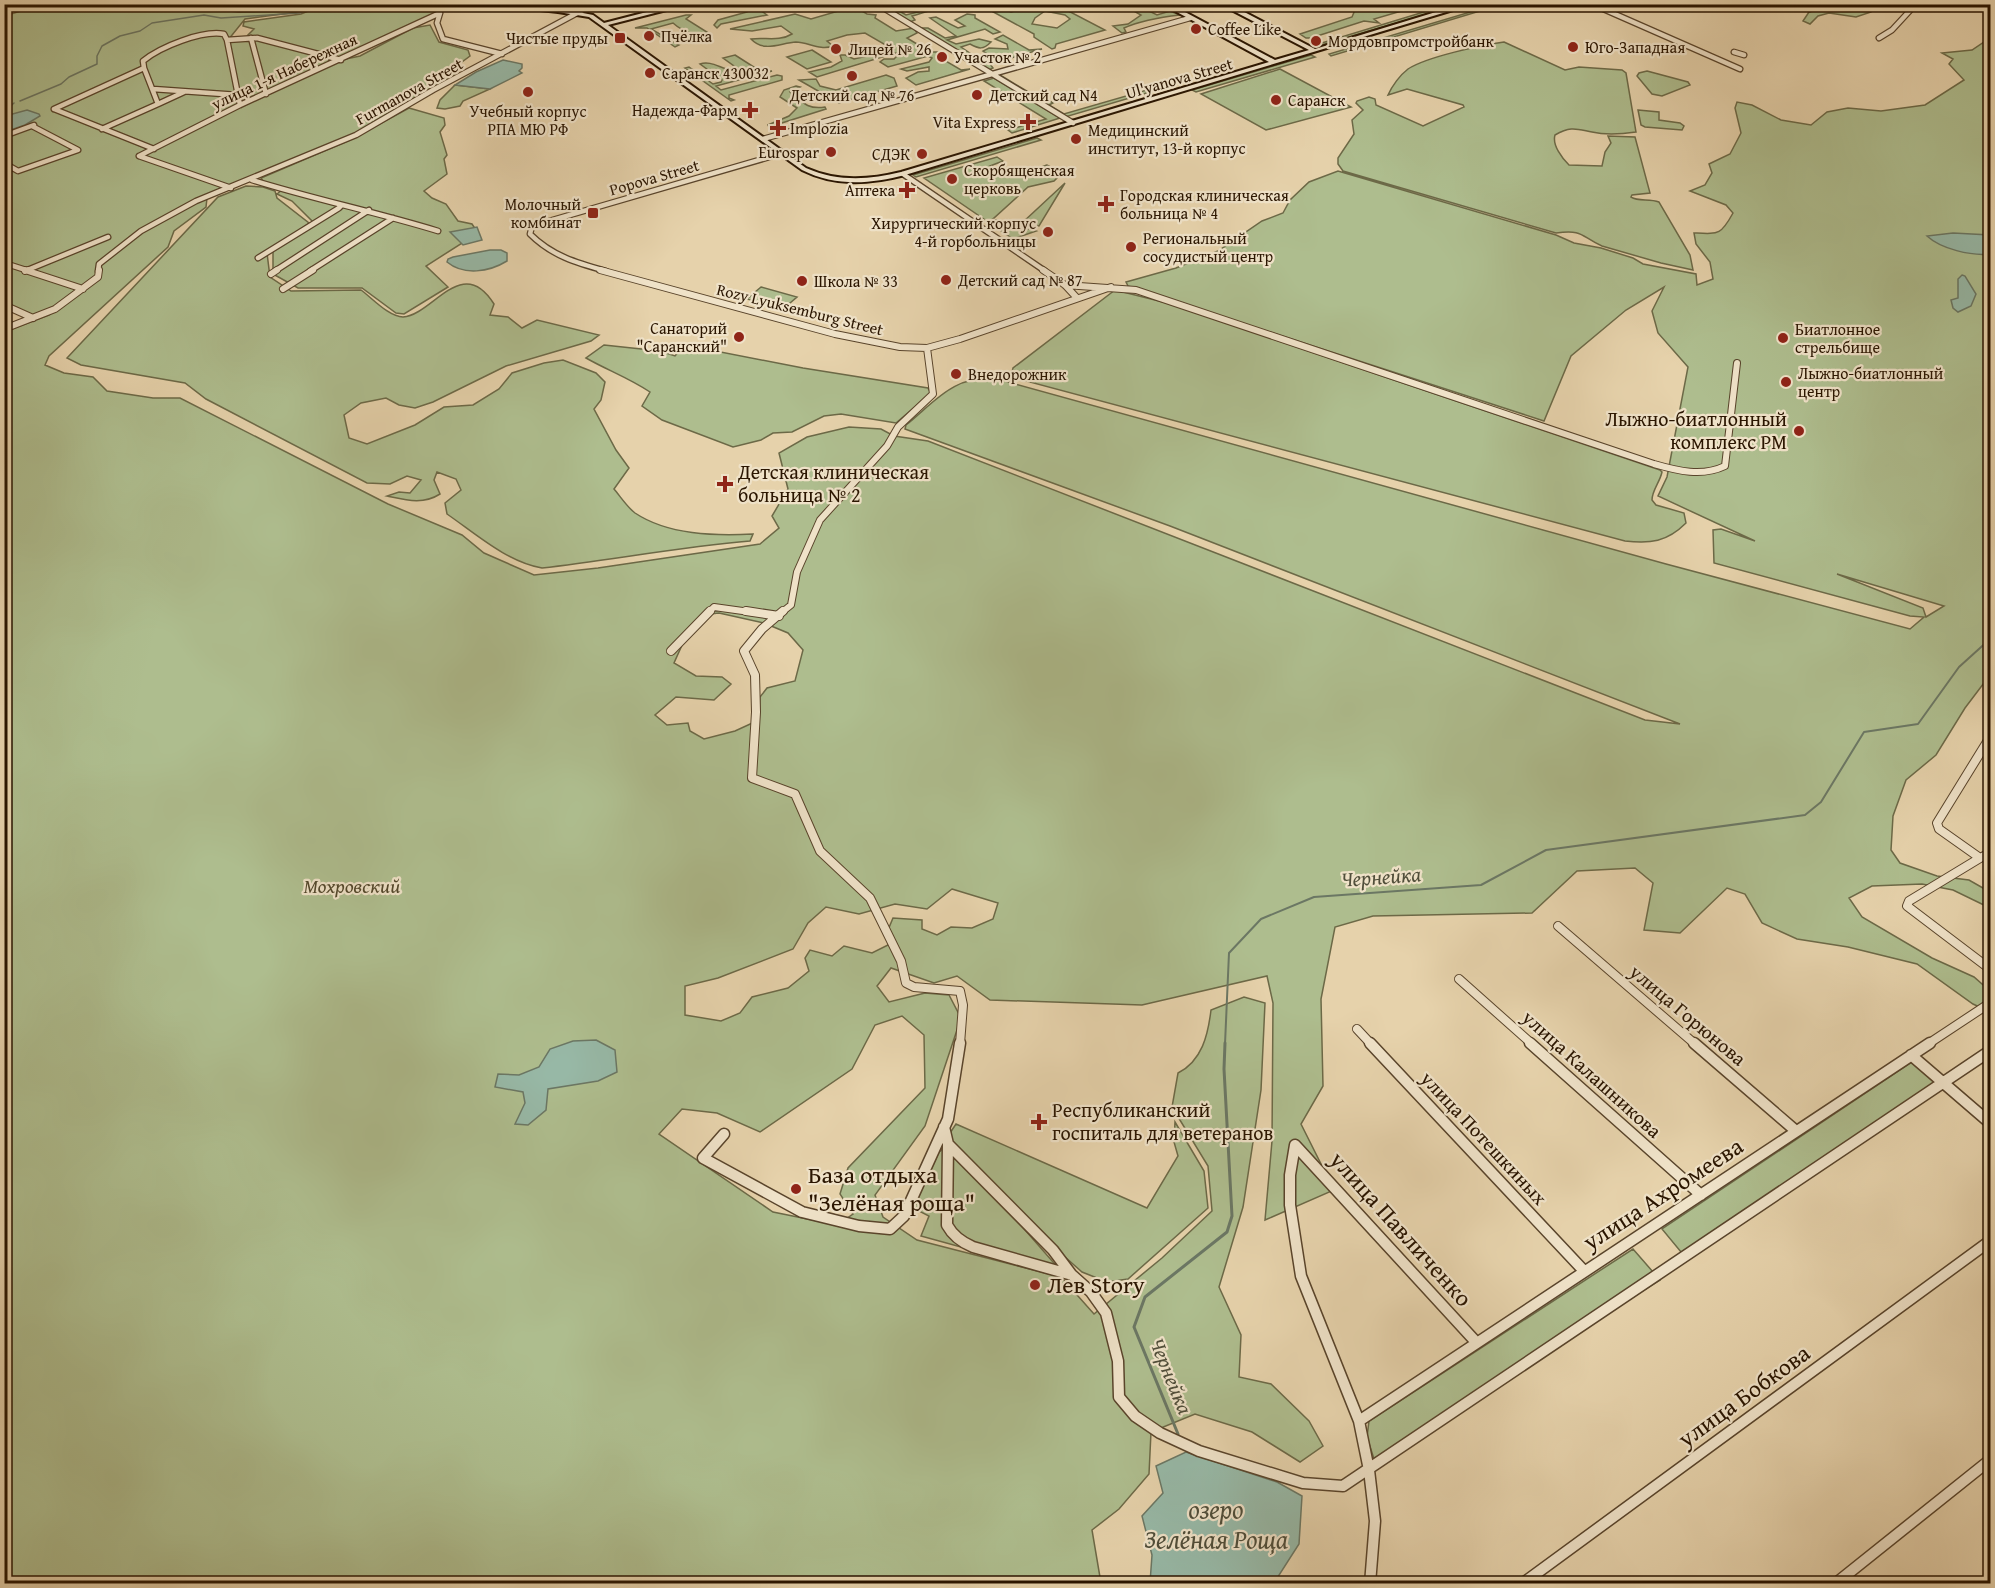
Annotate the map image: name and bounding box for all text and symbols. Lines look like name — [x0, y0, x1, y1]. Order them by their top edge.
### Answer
place label: Coffee Like — [1208, 17, 1281, 41]
marker: Coffee Like — [1189, 22, 1203, 36]
place label: Пчёлка — [661, 24, 713, 48]
place label: Чистые пруды — [506, 26, 608, 50]
street label: улица 1-я Набережная — [206, 27, 361, 116]
marker: Пчёлка — [642, 29, 656, 43]
place label: Мордовпромстройбанк — [1328, 29, 1495, 53]
marker: Чистые пруды — [613, 31, 627, 45]
marker: Мордовпромстройбанк — [1309, 34, 1323, 48]
place label: Юго-Западная — [1585, 35, 1685, 59]
place label: Лицей № 26 — [848, 37, 932, 61]
marker: Юго-Западная — [1566, 40, 1580, 54]
marker: Лицей № 26 — [829, 42, 843, 56]
place label: Участок № 2 — [954, 45, 1041, 69]
marker: Участок № 2 — [935, 50, 949, 64]
street label: Furmanova Street — [351, 51, 467, 131]
street label: Ul'yanova Street — [1123, 51, 1236, 105]
place label: Саранск 430032 — [662, 61, 769, 85]
marker: Саранск 430032 — [643, 66, 657, 80]
marker: Детский сад № 76 — [845, 69, 859, 83]
place label: Детский сад № 76 — [789, 83, 915, 107]
place label: Детский сад N4 — [988, 83, 1098, 107]
marker: Учебный корпус РПА МЮ РФ — [521, 85, 535, 99]
marker: Детский сад N4 — [970, 88, 984, 102]
place label: Саранск — [1288, 88, 1346, 112]
marker: Саранск — [1269, 93, 1283, 107]
place label: Надежда-Фарм — [632, 98, 738, 122]
place label: Учебный корпус РПА МЮ РФ — [470, 99, 586, 141]
marker: Надежда-Фарм — [743, 103, 757, 117]
place label: Vita Express — [933, 110, 1016, 134]
marker: Vita Express — [1021, 115, 1035, 129]
place label: Implozia — [790, 116, 849, 140]
place label: Медицинский институт, 13-й корпус — [1088, 118, 1246, 160]
marker: Implozia — [771, 121, 785, 135]
marker: Медицинский институт, 13-й корпус — [1069, 132, 1083, 146]
place label: Eurospar — [759, 140, 819, 164]
place label: СДЭК — [872, 142, 910, 166]
marker: Eurospar — [824, 145, 838, 159]
marker: СДЭК — [915, 147, 929, 161]
street label: Popova Street — [606, 153, 702, 201]
place label: Скорбященская церковь — [964, 158, 1074, 200]
marker: Скорбященская церковь — [945, 172, 959, 186]
place label: Аптека — [845, 178, 895, 202]
marker: Аптека — [900, 183, 914, 197]
place label: Городская клиническая больница № 4 — [1120, 183, 1289, 225]
place label: Молочный комбинат — [505, 192, 581, 234]
marker: Городская клиническая больница № 4 — [1097, 195, 1115, 213]
marker: Молочный комбинат — [586, 206, 600, 220]
place label: Хирургический корпус 4-й горбольницы — [871, 211, 1036, 253]
marker: Хирургический корпус 4-й горбольницы — [1041, 225, 1055, 239]
place label: Региональный сосудистый центр — [1143, 226, 1273, 268]
marker: Региональный сосудистый центр — [1124, 240, 1138, 254]
place label: Детский сад № 87 — [957, 268, 1083, 292]
place label: Школа № 33 — [814, 269, 898, 293]
marker: Детский сад № 87 — [939, 273, 953, 287]
marker: Школа № 33 — [795, 274, 809, 288]
street label: Rozy Lyuksemburg Street — [714, 277, 886, 341]
place label: Санаторий "Саранский" — [637, 316, 727, 358]
place label: Биатлонное стрельбище — [1795, 317, 1880, 359]
marker: Санаторий "Саранский" — [732, 330, 746, 344]
marker: Биатлонное стрельбище — [1776, 331, 1790, 345]
place label: Лыжно-биатлонный центр — [1798, 361, 1944, 403]
place label: Внедорожник — [968, 362, 1067, 386]
marker: Внедорожник — [949, 367, 963, 381]
marker: Лыжно-биатлонный центр — [1779, 375, 1793, 389]
place label: Лыжно-биатлонный комплекс РМ — [1605, 404, 1787, 456]
marker: Лыжно-биатлонный комплекс РМ — [1792, 424, 1806, 438]
place label: Детская клиническая больница № 2 — [737, 457, 929, 509]
marker: Детская клиническая больница № 2 — [716, 475, 734, 493]
water label: Чернейка — [1340, 858, 1422, 895]
park label: Мохровский — [304, 871, 400, 900]
street label: улица Горюнова — [1623, 956, 1753, 1073]
street label: улица Калашникова — [1515, 1002, 1669, 1145]
street label: улица Потешкиных — [1414, 1063, 1555, 1212]
place label: Республиканский госпиталь для ветеранов — [1052, 1095, 1273, 1147]
marker: Республиканский госпиталь для ветеранов — [1030, 1113, 1048, 1131]
street label: улица Ахромеева — [1575, 1128, 1750, 1259]
street label: улица Павличенко — [1321, 1142, 1481, 1314]
place label: База отдыха "Зелёная роща" — [808, 1157, 975, 1220]
marker: База отдыха "Зелёная роща" — [789, 1182, 803, 1196]
place label: Лев Story — [1047, 1267, 1145, 1302]
marker: Лев Story — [1028, 1278, 1042, 1292]
water label: Чернейка — [1142, 1333, 1201, 1419]
street label: улица Бобкова — [1669, 1335, 1818, 1456]
water label: озеро Зелёная Роща — [1144, 1489, 1288, 1558]

